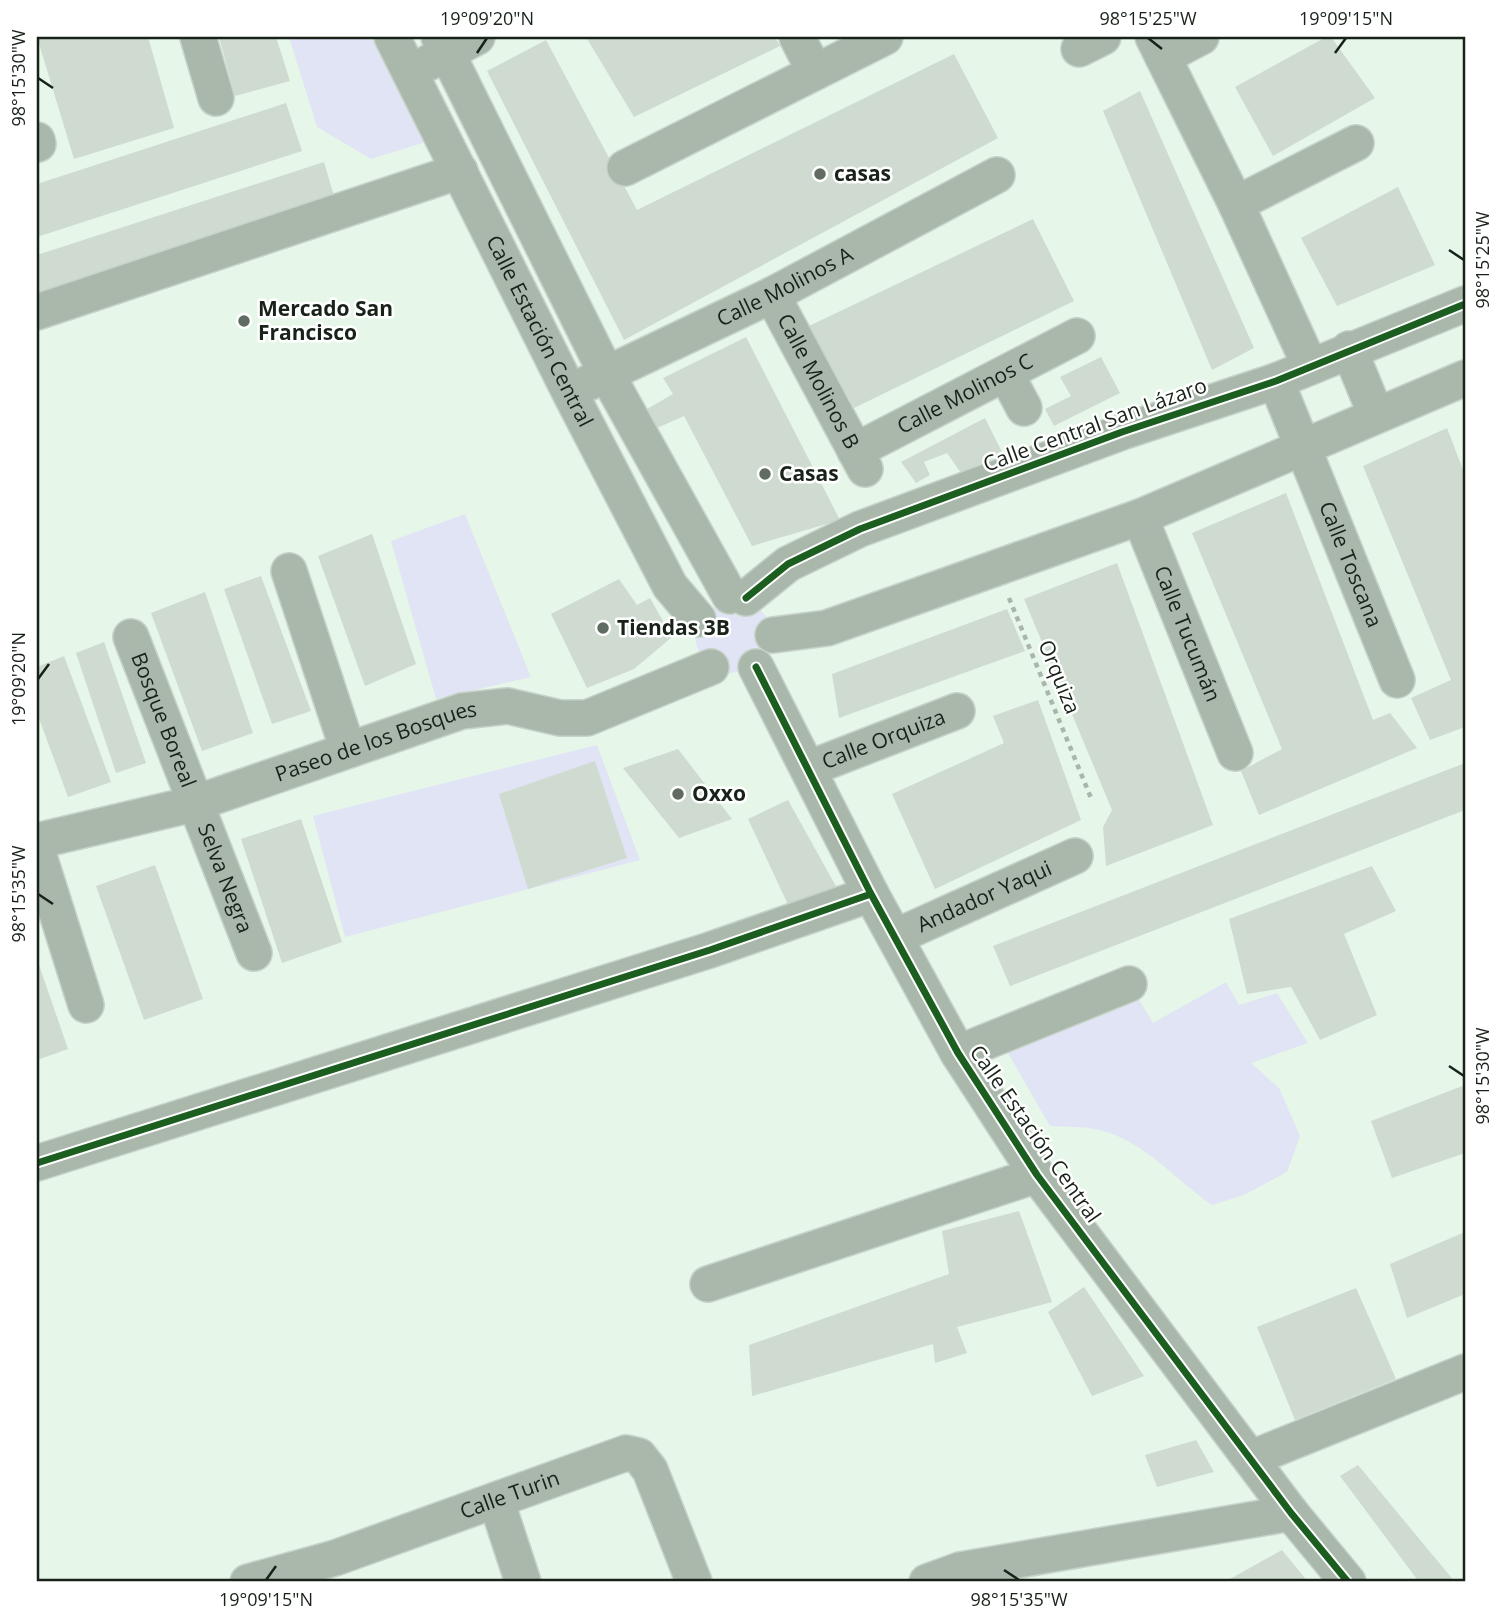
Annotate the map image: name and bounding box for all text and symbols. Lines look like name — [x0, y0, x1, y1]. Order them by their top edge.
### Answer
text: 19°09'20"N — [440, 6, 534, 30]
text: 98°15'25"W — [1099, 6, 1197, 30]
text: 19°09'15"N — [1299, 6, 1393, 30]
text: 98°15'30"W — [6, 29, 30, 127]
place label: casas — [834, 159, 891, 187]
marker: casas — [812, 166, 828, 182]
text: 98°15'25"W — [1470, 211, 1494, 309]
street label: Calle Estación Central — [480, 230, 600, 431]
street label: Calle Molinos A — [712, 239, 858, 332]
place label: Mercado San Francisco — [258, 294, 393, 346]
street label: Calle Molinos B — [771, 308, 867, 454]
marker: Mercado San Francisco — [236, 313, 252, 329]
street label: Calle Molinos C — [892, 346, 1037, 440]
street label: Calle Central San Lázaro — [979, 371, 1210, 478]
place label: Casas — [779, 459, 839, 487]
marker: Casas — [757, 466, 773, 482]
street label: Calle Toscana — [1313, 497, 1389, 631]
street label: Calle Tucumán — [1148, 561, 1228, 706]
place label: Tiendas 3B — [617, 613, 730, 641]
marker: Tiendas 3B — [595, 620, 611, 636]
text: 19°09'20"N — [6, 632, 30, 726]
street label: Orquiza — [1032, 635, 1087, 718]
street label: Bosque Boreal — [125, 648, 203, 791]
street label: Paseo de los Bosques — [271, 694, 478, 788]
street label: Calle Orquiza — [817, 702, 949, 775]
place label: Oxxo — [692, 779, 746, 807]
marker: Oxxo — [670, 786, 686, 802]
street label: Selva Negra — [192, 819, 260, 937]
text: 98°15'35"W — [6, 845, 30, 943]
street label: Andador Yaqui — [912, 853, 1056, 938]
text: 98°15'30"W — [1470, 1027, 1494, 1125]
street label: Calle Estación Central — [964, 1039, 1108, 1228]
street label: Calle Turin — [456, 1463, 563, 1525]
text: 19°09'15"N — [219, 1587, 313, 1611]
text: 98°15'35"W — [970, 1587, 1068, 1611]

